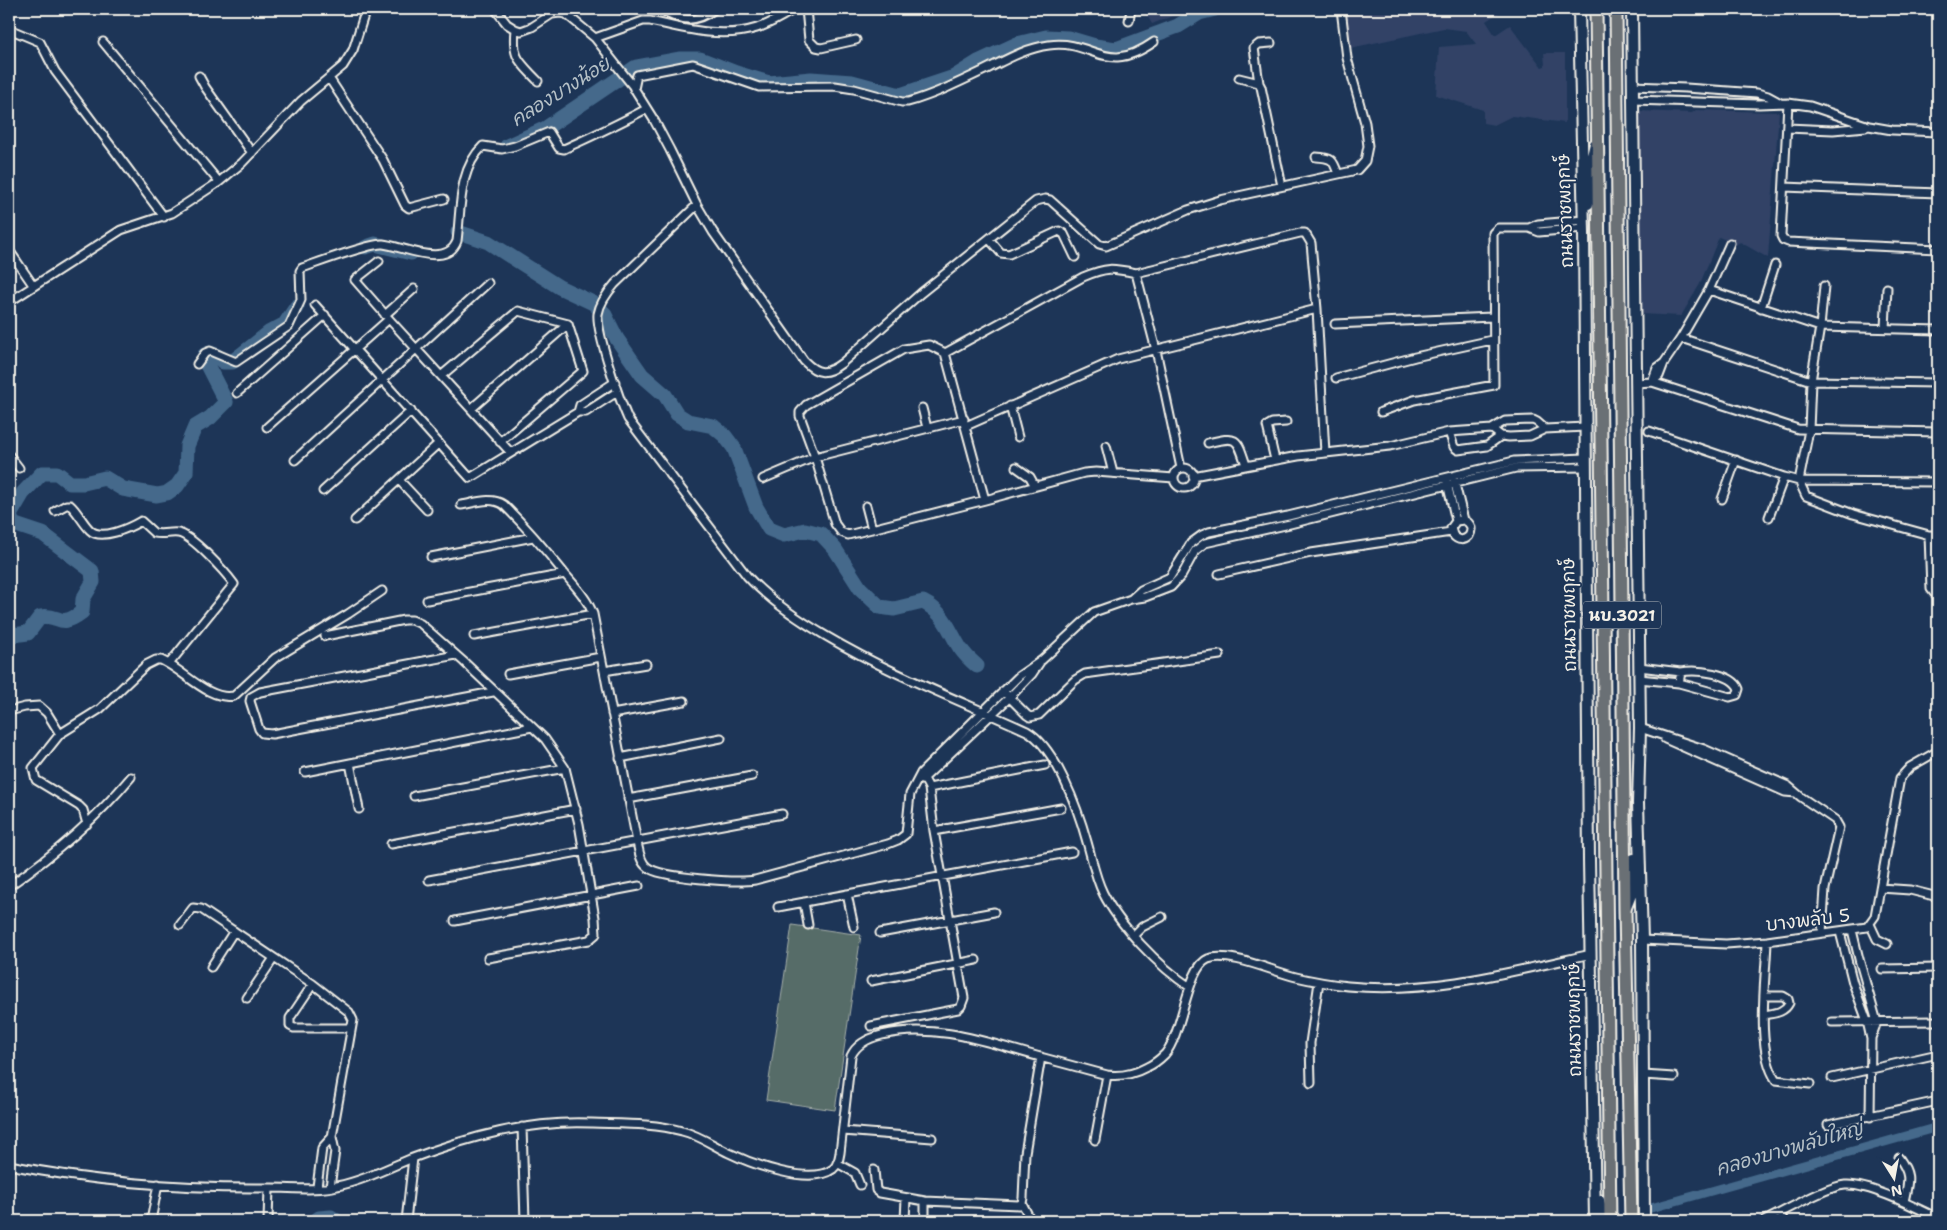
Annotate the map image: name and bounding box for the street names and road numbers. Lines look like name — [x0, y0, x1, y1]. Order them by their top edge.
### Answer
street label: ถนนราชพฤกษ์ — [1550, 154, 1579, 268]
street label: ถนนราชพฤกษ์ — [1555, 558, 1582, 672]
road number: นบ.3021 — [1583, 602, 1661, 628]
street label: บางพลับ 5 — [1765, 903, 1851, 937]
street label: ถนนราชพฤกษ์ — [1560, 963, 1587, 1077]

